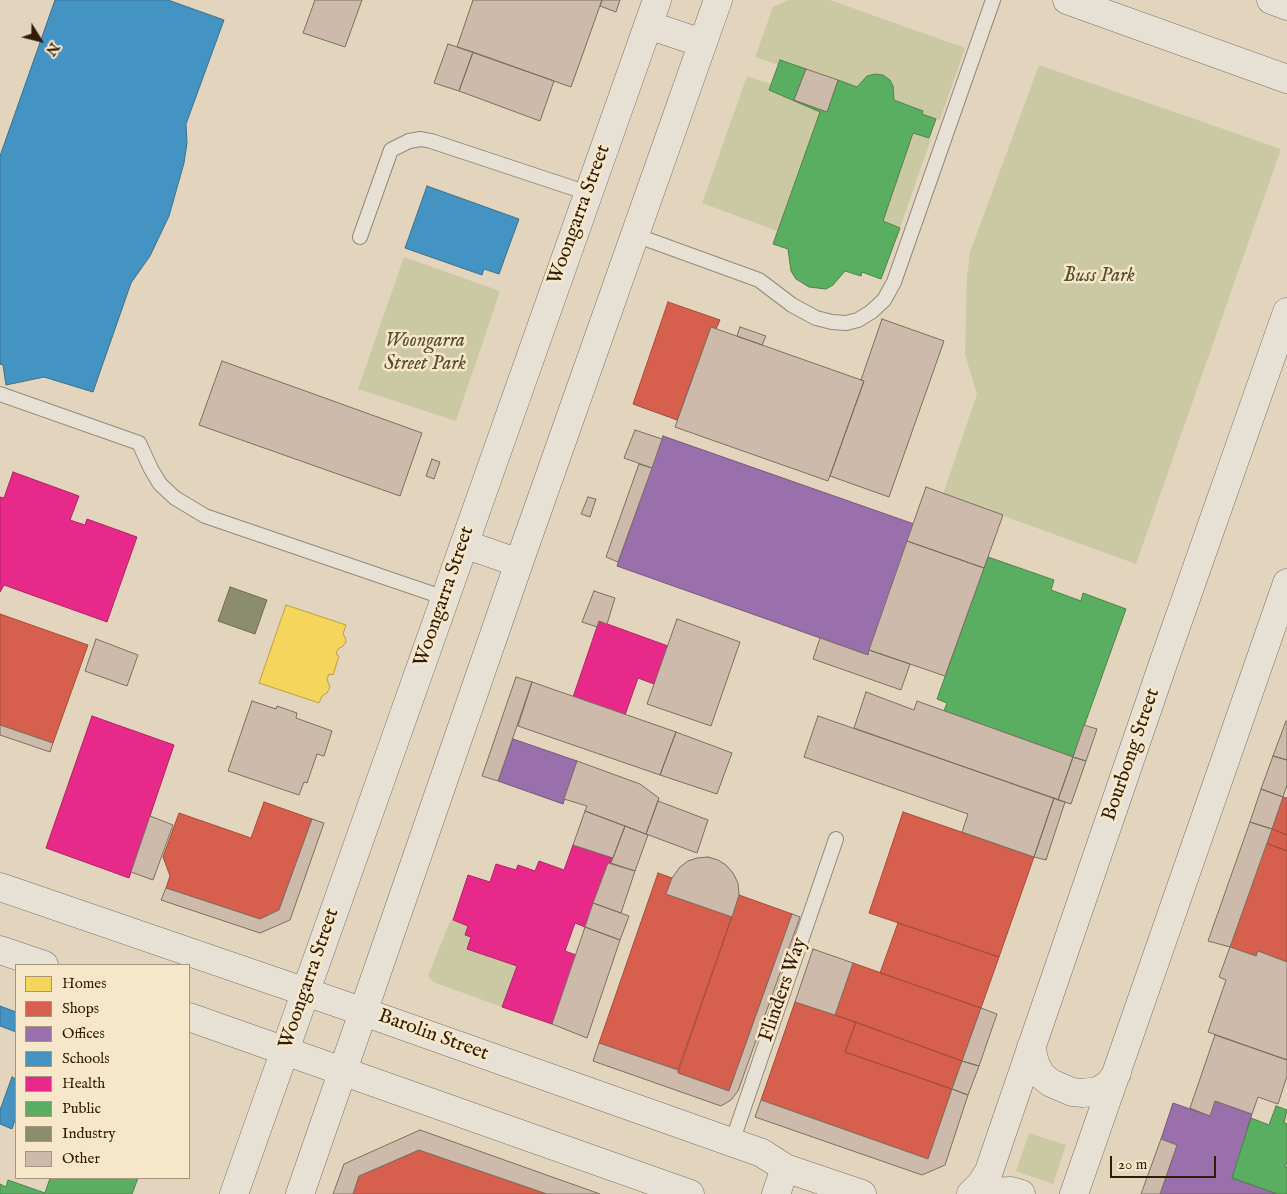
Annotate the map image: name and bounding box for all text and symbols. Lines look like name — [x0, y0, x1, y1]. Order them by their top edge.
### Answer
north arrow — [15, 15, 65, 65]
text: N — [41, 39, 63, 59]
street label: Woongarra Street — [544, 142, 616, 288]
park label: Buss Park — [1063, 265, 1135, 289]
park label: Woongarra Street Park — [384, 330, 466, 377]
street label: Woongarra Street — [410, 524, 480, 670]
street label: Bourbong Street — [1098, 686, 1166, 824]
street label: Woongarra Street — [275, 906, 345, 1052]
street label: Flinders Way — [755, 935, 813, 1045]
legend — [15, 964, 190, 1179]
text: Homes — [62, 974, 106, 993]
text: Shops — [62, 999, 99, 1018]
street label: Barolin Street — [375, 1005, 491, 1067]
text: Offices — [62, 1024, 105, 1043]
text: Schools — [62, 1049, 110, 1068]
text: Health — [62, 1074, 105, 1093]
text: Public — [62, 1099, 101, 1118]
text: Industry — [62, 1124, 116, 1143]
scale bar — [1112, 1146, 1218, 1178]
text: Other — [62, 1149, 100, 1168]
text: 20 m — [1118, 1155, 1147, 1174]

